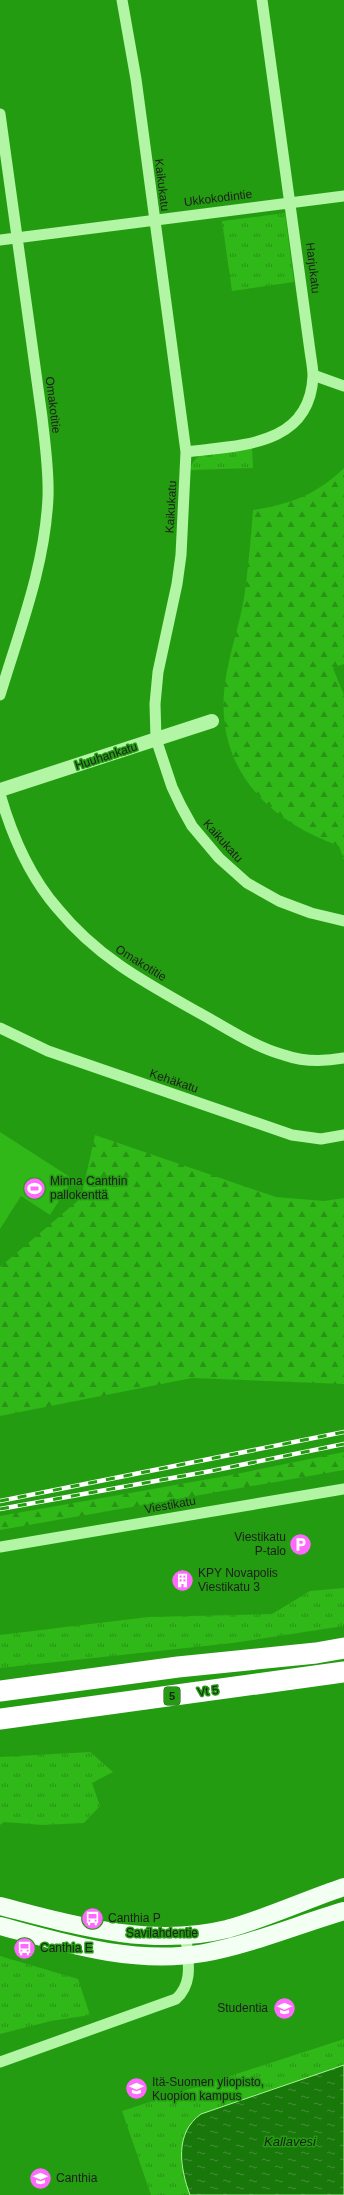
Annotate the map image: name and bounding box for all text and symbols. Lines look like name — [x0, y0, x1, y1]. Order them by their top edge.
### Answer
street label: Kaikukatu — [152, 158, 172, 212]
street label: Ukkokodintie — [183, 187, 253, 209]
street label: Harjukatu — [303, 242, 323, 294]
street label: Omakotitie — [43, 376, 63, 435]
street label: Kaikukatu — [163, 480, 179, 534]
street label: Huuhankatu — [73, 739, 139, 773]
street label: Kaikukatu — [200, 817, 246, 865]
street label: Omakotitie — [113, 942, 169, 984]
street label: Kehäkatu — [148, 1066, 200, 1096]
place label: Minna Canthin pallokenttä — [50, 1174, 127, 1202]
sports icon: Minna Canthin pallokenttä — [21, 1175, 47, 1201]
street label: Viestikatu — [143, 1494, 197, 1516]
place label: Viestikatu P-talo — [234, 1530, 286, 1558]
parking icon: Viestikatu P-talo — [288, 1531, 314, 1557]
place label: KPY Novapolis Viestikatu 3 — [198, 1566, 278, 1594]
building icon: KPY Novapolis Viestikatu 3 — [169, 1567, 195, 1593]
street label: Vt 5 — [197, 1683, 220, 1699]
road number: 5 — [164, 1687, 180, 1705]
bus stop icon: Canthia P — [79, 1905, 105, 1931]
place label: Canthia P — [108, 1911, 161, 1925]
street label: Savilahdentie — [126, 1926, 198, 1940]
bus stop icon: Canthia E — [12, 1935, 38, 1961]
place label: Canthia E — [40, 1941, 93, 1955]
school or university icon: Studentia — [271, 1995, 297, 2021]
place label: Studentia — [217, 2001, 268, 2015]
place label: Itä-Suomen yliopisto, Kuopion kampus — [152, 2075, 264, 2103]
school or university icon: Itä-Suomen yliopisto, Kuopion kampus — [123, 2076, 149, 2102]
water label: Kallavesi — [264, 2134, 317, 2149]
school or university icon: Canthia — [27, 2165, 53, 2191]
place label: Canthia — [56, 2171, 98, 2185]

